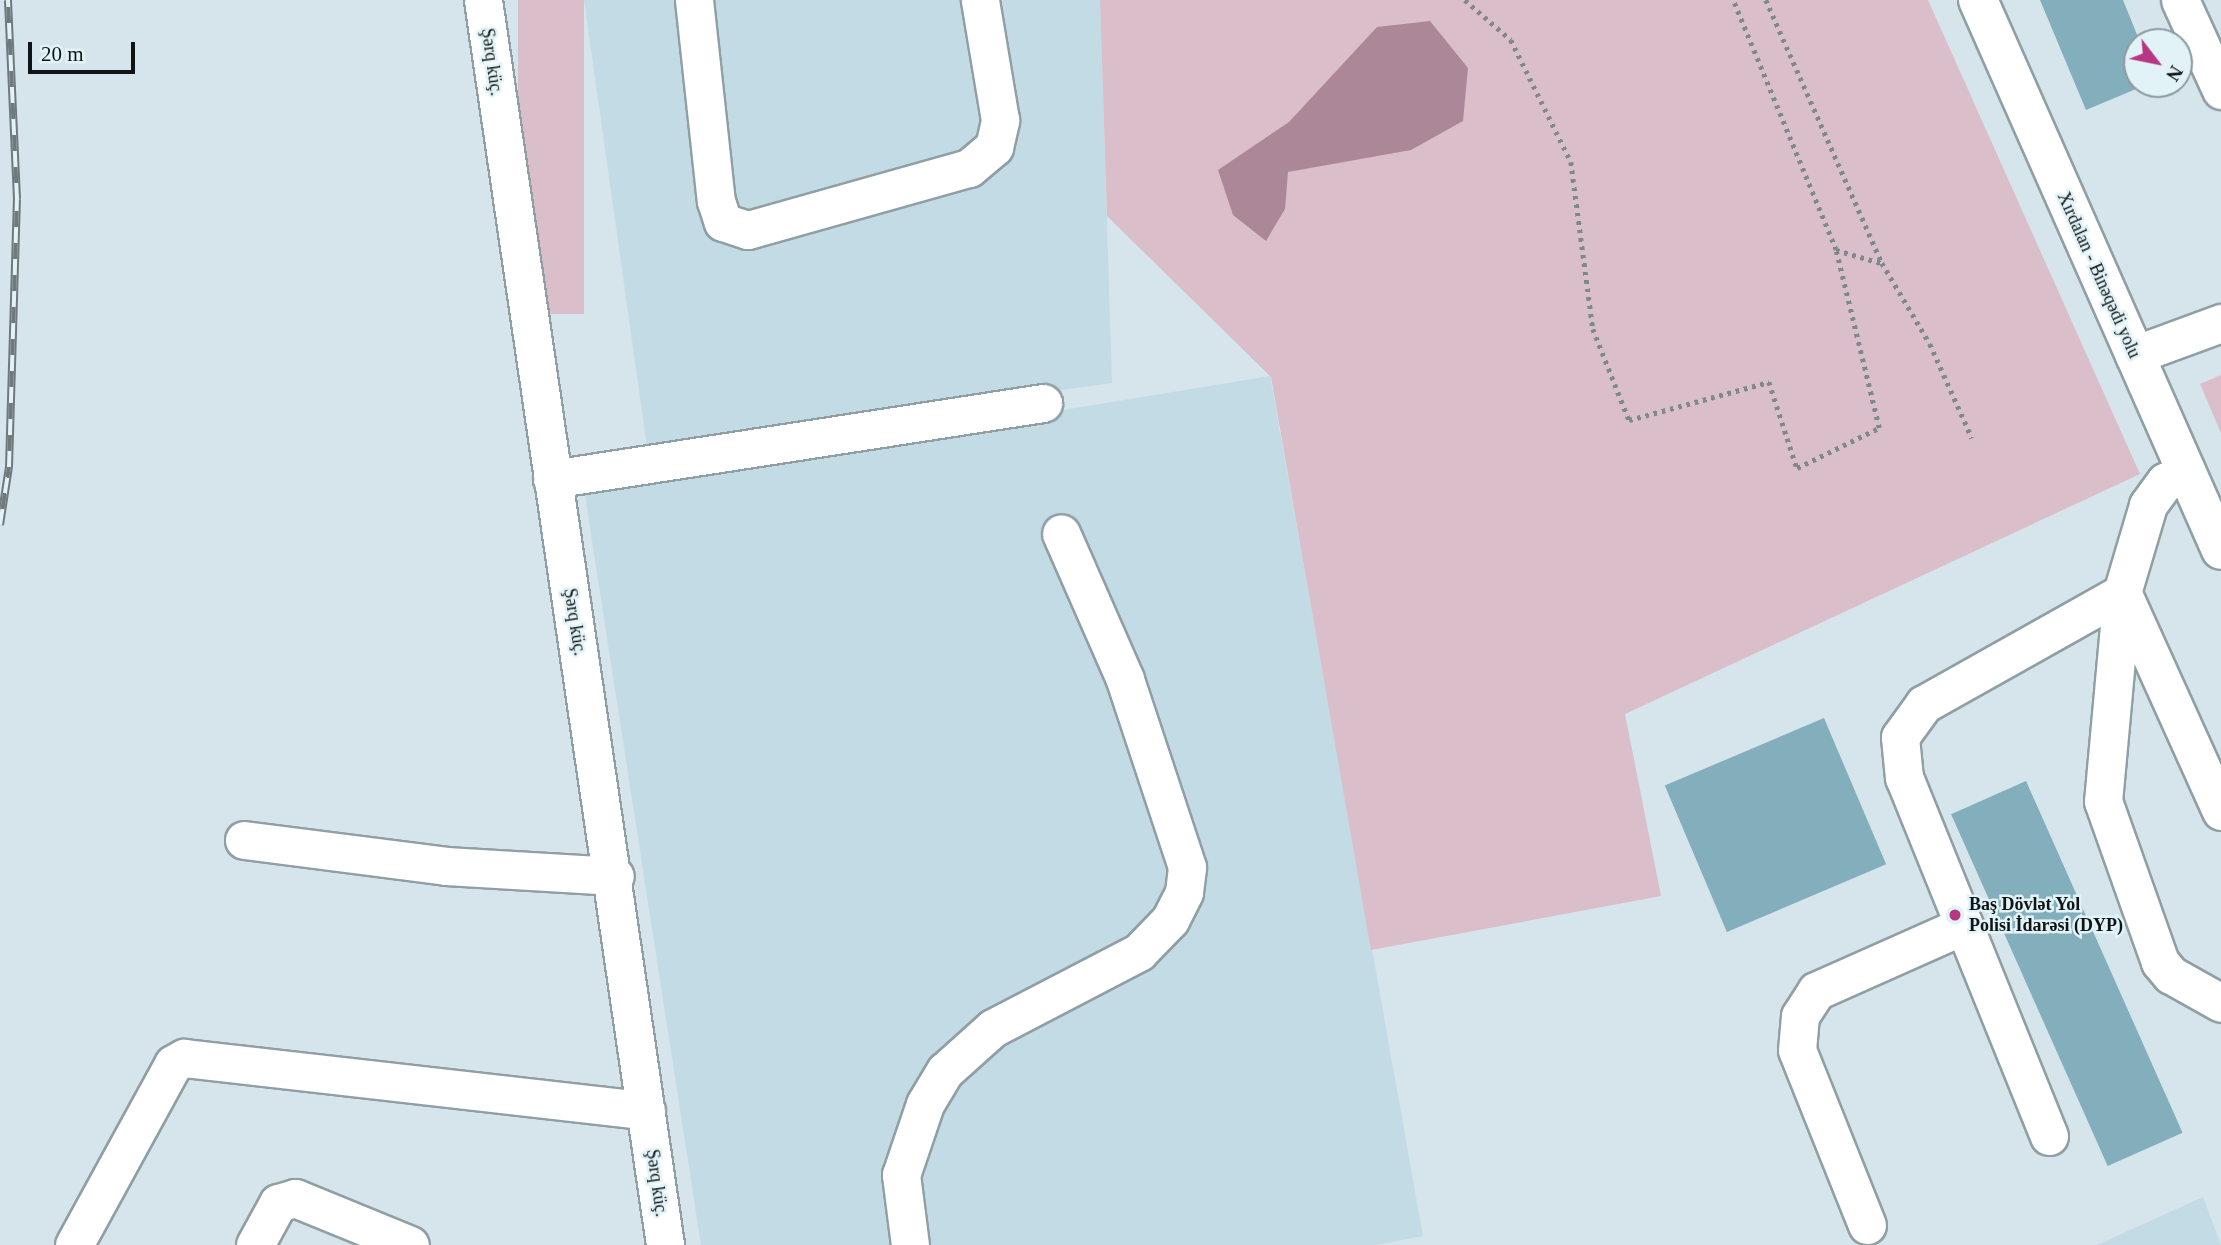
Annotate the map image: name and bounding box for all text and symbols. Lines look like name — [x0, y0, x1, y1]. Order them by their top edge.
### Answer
street label: Şərq küç. — [477, 27, 507, 97]
scale bar — [32, 28, 138, 72]
north arrow — [2123, 28, 2193, 98]
text: 20 m — [41, 42, 84, 66]
text: N — [2162, 62, 2187, 85]
street label: Xırdalan - Binəqədi yolu — [2053, 189, 2145, 361]
street label: Şərq küç. — [559, 587, 591, 657]
place label: Baş Dövlət Yol Polisi İdarəsi (DYP) — [1969, 894, 2123, 936]
marker: Baş Dövlət Yol Polisi İdarəsi (DYP) — [1947, 907, 1963, 923]
street label: Şərq küç. — [642, 1148, 672, 1218]

